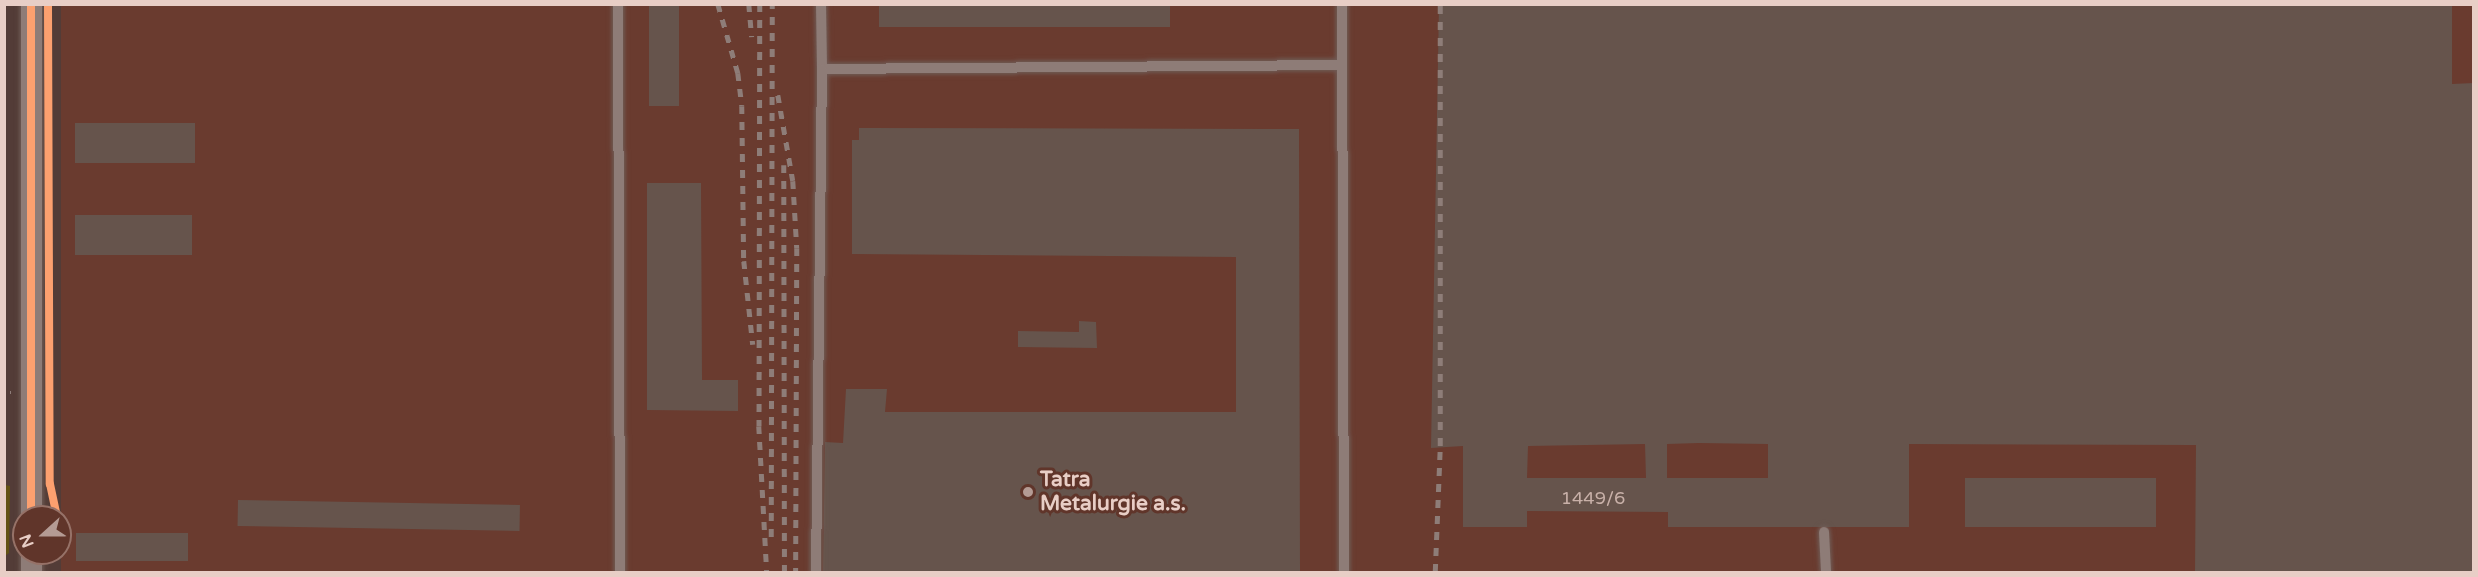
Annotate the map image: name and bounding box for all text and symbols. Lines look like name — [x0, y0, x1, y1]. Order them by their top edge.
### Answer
place label: Tatra Metalurgie a.s. — [1040, 467, 1186, 517]
marker: Tatra Metalurgie a.s. — [1021, 485, 1035, 499]
house number: 1449/6 — [1561, 487, 1625, 509]
north arrow — [12, 505, 72, 565]
text: N — [15, 531, 39, 550]

